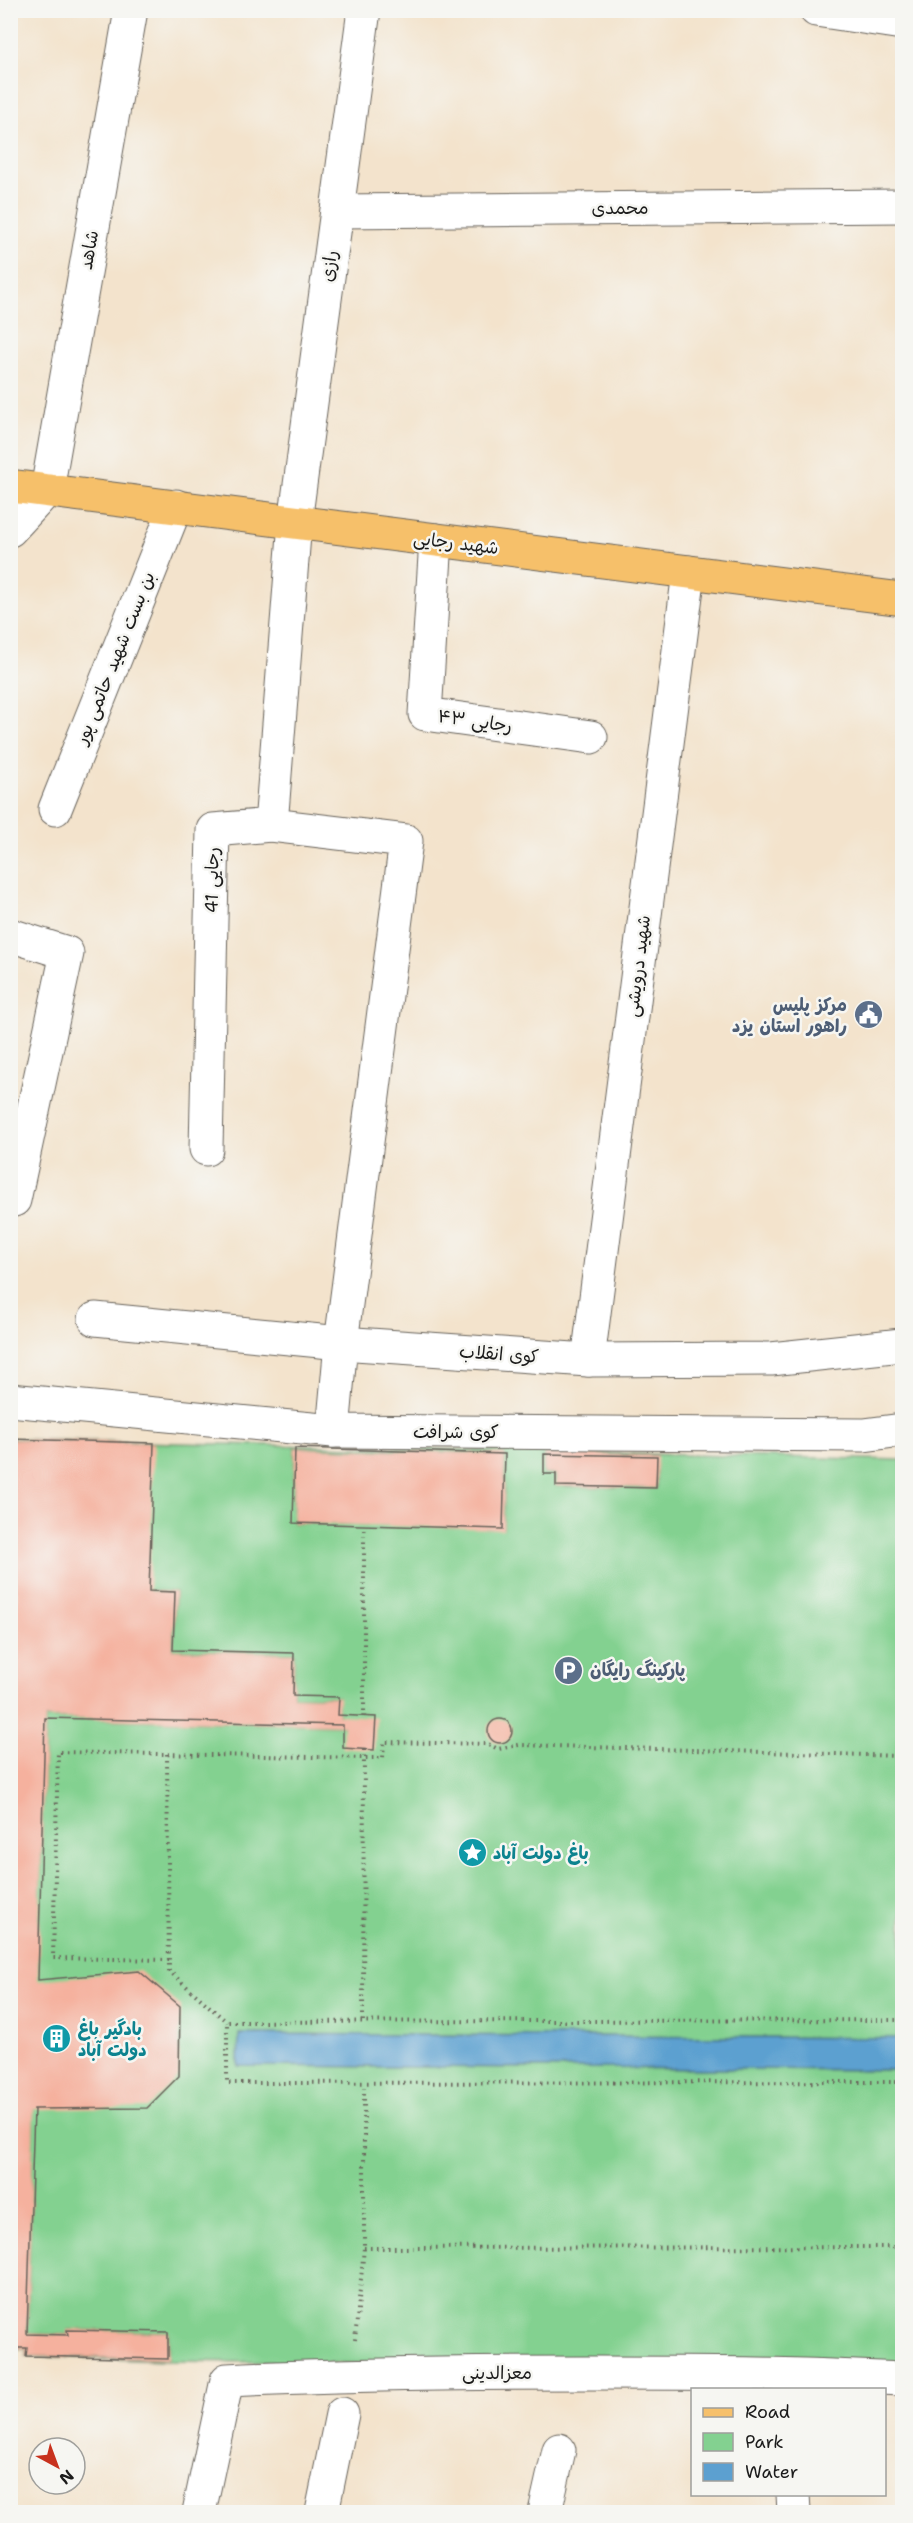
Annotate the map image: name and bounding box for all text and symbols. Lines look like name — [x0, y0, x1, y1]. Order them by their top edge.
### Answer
street label: محمدی — [591, 196, 649, 220]
street label: شاهد — [74, 228, 104, 272]
street label: رازی — [315, 249, 343, 283]
street label: شهید رجایی — [412, 526, 500, 560]
street label: بن بست شهید حاتمی پور — [69, 568, 161, 750]
street label: رجایی ۴۳ — [436, 704, 514, 738]
street label: رجایی 41 — [199, 847, 225, 913]
street label: شهید درویشی — [620, 914, 656, 1018]
place label: مرکز پلیس راهور استان یزد — [732, 993, 847, 1038]
public building icon: مرکز پلیس راهور استان یزد — [852, 999, 884, 1031]
street label: کوی انقلاب — [458, 1339, 540, 1369]
street label: کوی شرافت — [413, 1420, 499, 1444]
parking icon: پارکینگ رایگان — [553, 1654, 585, 1686]
place label: پارکینگ رایگان — [590, 1658, 686, 1682]
place icon: باغ دولت آباد — [456, 1837, 488, 1869]
place label: باغ دولت آباد — [493, 1841, 589, 1865]
place label: بادگیر باغ دولت آباد — [78, 2017, 147, 2062]
building icon: بادگیر باغ دولت آباد — [41, 2023, 73, 2055]
street label: معزالدینی — [462, 2361, 532, 2385]
legend — [691, 2388, 886, 2496]
text: Road — [745, 2400, 790, 2424]
text: Park — [745, 2430, 784, 2454]
north arrow — [27, 2436, 87, 2496]
text: Water — [745, 2460, 798, 2484]
text: N — [55, 2465, 78, 2489]

